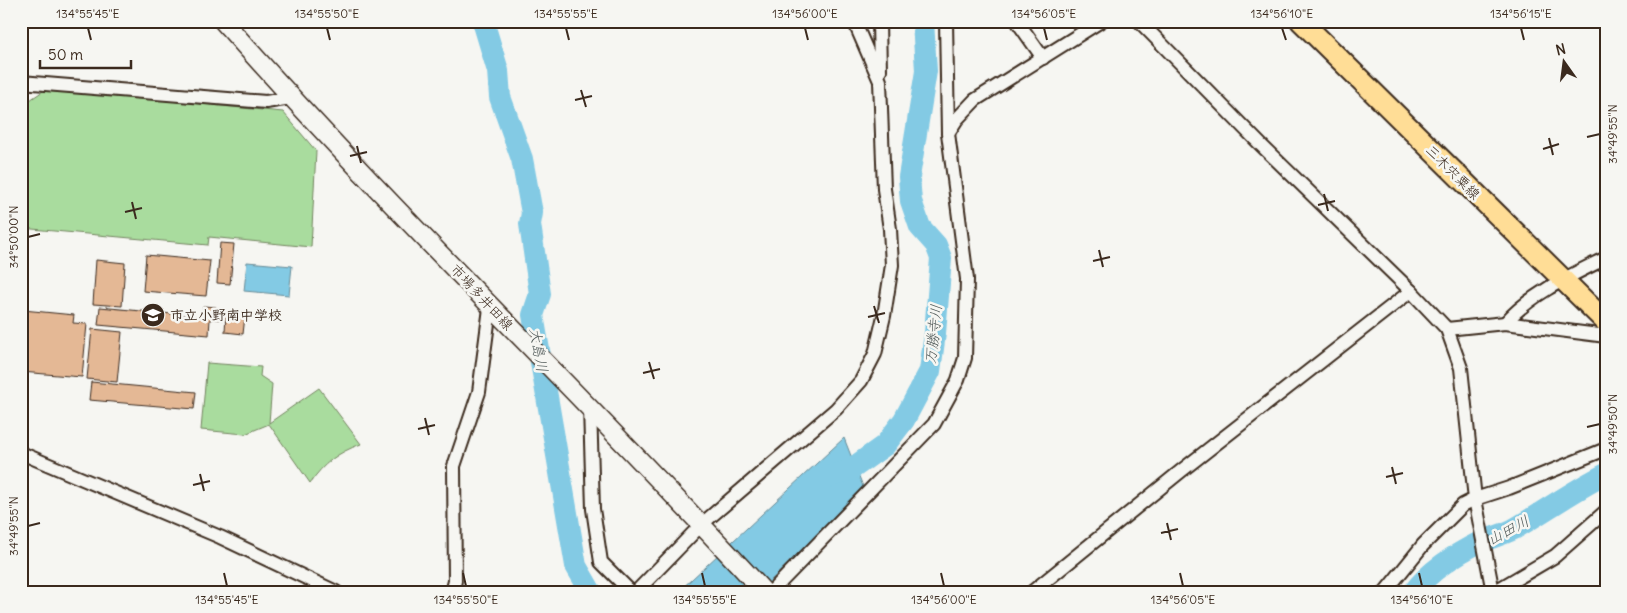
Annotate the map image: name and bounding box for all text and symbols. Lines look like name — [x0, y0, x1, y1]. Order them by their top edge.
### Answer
text: 134°55'45"E — [56, 6, 120, 21]
text: 134°55'50"E — [295, 6, 359, 21]
text: 134°55'55"E — [534, 6, 598, 21]
text: 134°56'00"E — [772, 6, 838, 21]
text: 134°56'05"E — [1012, 6, 1076, 21]
text: 134°56'10"E — [1251, 6, 1313, 21]
text: 134°56'15"E — [1490, 6, 1552, 21]
scale bar — [40, 38, 131, 70]
north arrow — [1540, 38, 1590, 88]
text: N — [1554, 39, 1568, 59]
text: 50 m — [48, 45, 83, 64]
text: 34°49'55"N — [1605, 104, 1620, 164]
street label: 三木宍粟線 — [1422, 141, 1484, 203]
text: 34°50'00"N — [6, 205, 21, 269]
street label: 市場多井田線 — [447, 260, 517, 334]
school or university icon: 市立小野南中学校 — [140, 302, 166, 328]
water label: 万勝寺川 — [920, 303, 946, 365]
place label: 市立小野南中学校 — [170, 306, 282, 324]
water label: 大島川 — [526, 326, 552, 374]
text: 34°49'50"N — [1605, 394, 1620, 454]
text: 34°49'55"N — [6, 496, 21, 556]
water label: 山田川 — [1484, 511, 1532, 549]
text: 134°55'45"E — [195, 592, 259, 607]
text: 134°55'50"E — [434, 592, 498, 607]
text: 134°55'55"E — [673, 592, 737, 607]
text: 134°56'00"E — [911, 592, 977, 607]
text: 134°56'05"E — [1151, 592, 1215, 607]
text: 134°56'10"E — [1391, 592, 1453, 607]

